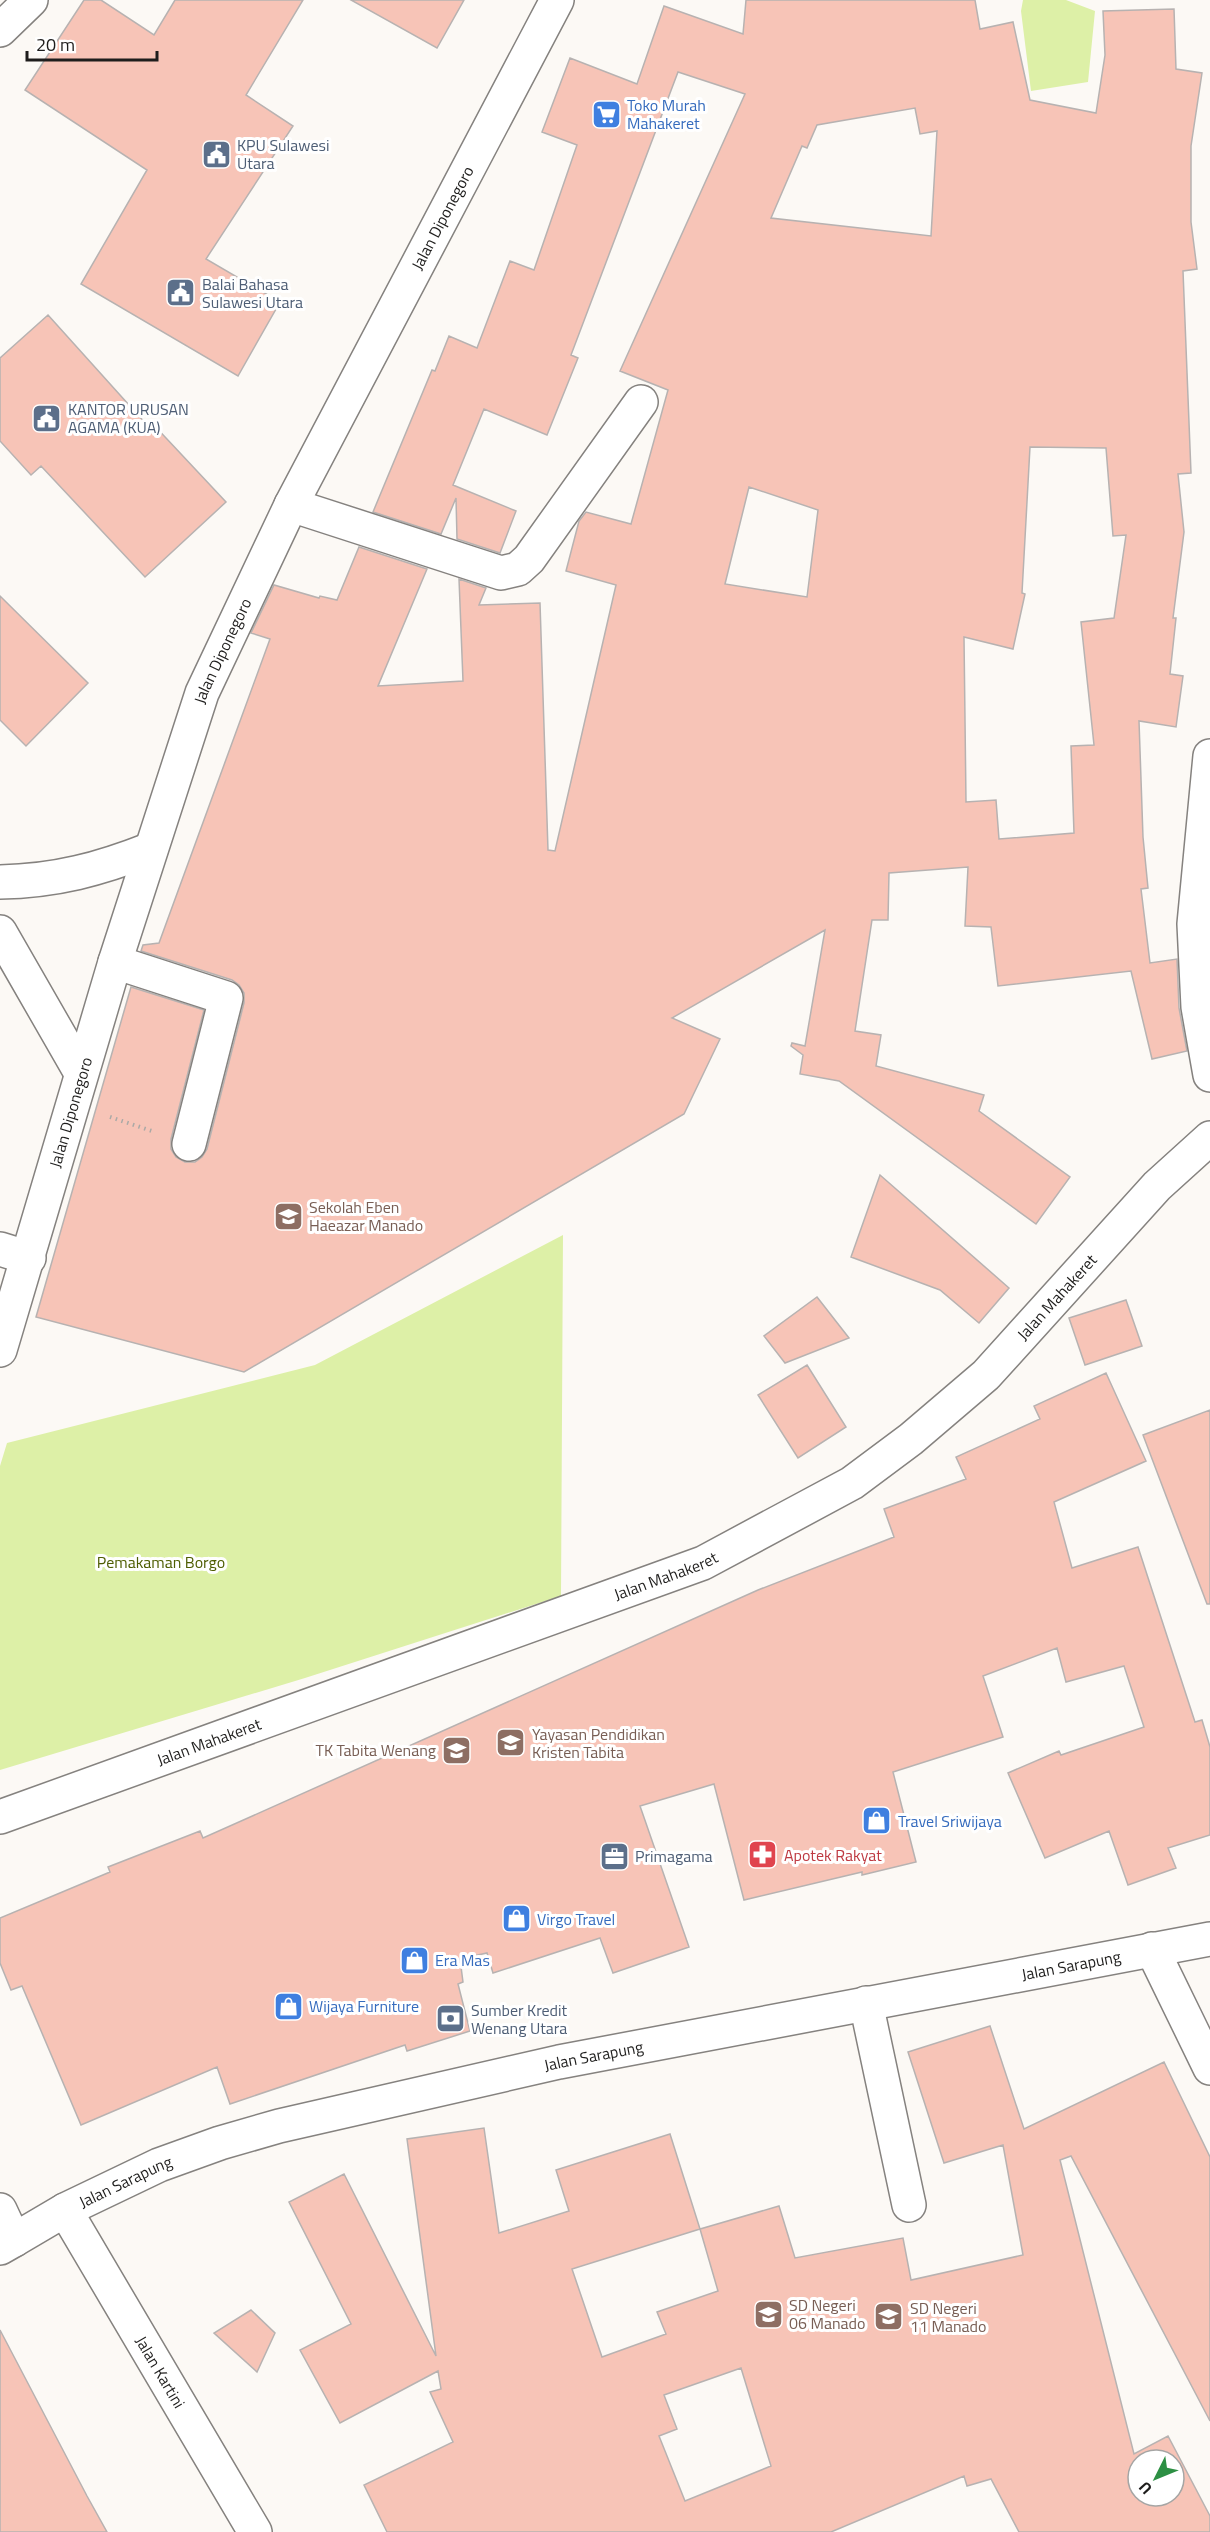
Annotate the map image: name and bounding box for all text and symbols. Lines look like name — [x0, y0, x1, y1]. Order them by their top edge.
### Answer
scale bar — [27, 24, 158, 62]
text: 20 m — [36, 31, 75, 58]
place label: Toko Murah Mahakeret — [627, 93, 706, 135]
supermarket icon: Toko Murah Mahakeret — [590, 98, 622, 130]
place label: KPU Sulawesi Utara — [237, 133, 329, 175]
public building icon: KPU Sulawesi Utara — [200, 138, 232, 170]
street label: Jalan Diponegoro — [405, 162, 480, 274]
place label: Balai Bahasa Sulawesi Utara — [202, 272, 303, 314]
public building icon: Balai Bahasa Sulawesi Utara — [165, 277, 197, 309]
place label: KANTOR URUSAN AGAMA (KUA) — [68, 397, 189, 439]
public building icon: KANTOR URUSAN AGAMA (KUA) — [31, 402, 63, 434]
street label: Jalan Diponegoro — [187, 594, 257, 707]
street label: Jalan Diponegoro — [43, 1054, 98, 1171]
place label: Sekolah Eben Haeazar Manado — [309, 1195, 423, 1237]
school or university icon: Sekolah Eben Haeazar Manado — [272, 1200, 304, 1232]
street label: Jalan Mahakeret — [1011, 1248, 1102, 1346]
street label: Jalan Mahakeret — [610, 1545, 722, 1606]
park label: Pemakaman Borgo — [97, 1550, 225, 1574]
street label: Jalan Mahakeret — [153, 1712, 265, 1771]
place label: Yayasan Pendidikan Kristen Tabita — [532, 1722, 665, 1764]
school or university icon: Yayasan Pendidikan Kristen Tabita — [495, 1727, 527, 1759]
school or university icon: TK Tabita Wenang — [441, 1734, 473, 1766]
place label: TK Tabita Wenang — [316, 1738, 436, 1762]
shop icon: Travel Sriwijaya — [861, 1805, 893, 1837]
place label: Travel Sriwijaya — [898, 1809, 1002, 1833]
pharmacy icon: Apotek Rakyat — [747, 1839, 779, 1871]
office icon: Primagama — [598, 1840, 630, 1872]
place label: Apotek Rakyat — [784, 1843, 882, 1867]
place label: Primagama — [635, 1844, 713, 1868]
shop icon: Virgo Travel — [500, 1903, 532, 1935]
place label: Virgo Travel — [537, 1907, 615, 1931]
shop icon: Era Mas — [398, 1944, 430, 1976]
street label: Jalan Sarapung — [1019, 1944, 1123, 1986]
place label: Era Mas — [435, 1948, 490, 1972]
shop icon: Wijaya Furniture — [272, 1990, 304, 2022]
place label: Wijaya Furniture — [309, 1994, 419, 2018]
place label: Sumber Kredit Wenang Utara — [471, 1998, 568, 2040]
bank icon: Sumber Kredit Wenang Utara — [434, 2003, 466, 2035]
street label: Jalan Sarapung — [542, 2034, 645, 2077]
street label: Jalan Sarapung — [75, 2149, 175, 2214]
place label: SD Negeri 06 Manado — [789, 2293, 865, 2335]
place label: SD Negeri 11 Manado — [910, 2296, 986, 2338]
school or university icon: SD Negeri 06 Manado — [752, 2298, 784, 2330]
school or university icon: SD Negeri 11 Manado — [873, 2301, 905, 2333]
street label: Jalan Kartini — [130, 2331, 191, 2413]
north arrow — [1126, 2448, 1186, 2508]
text: U — [1133, 2476, 1157, 2500]

